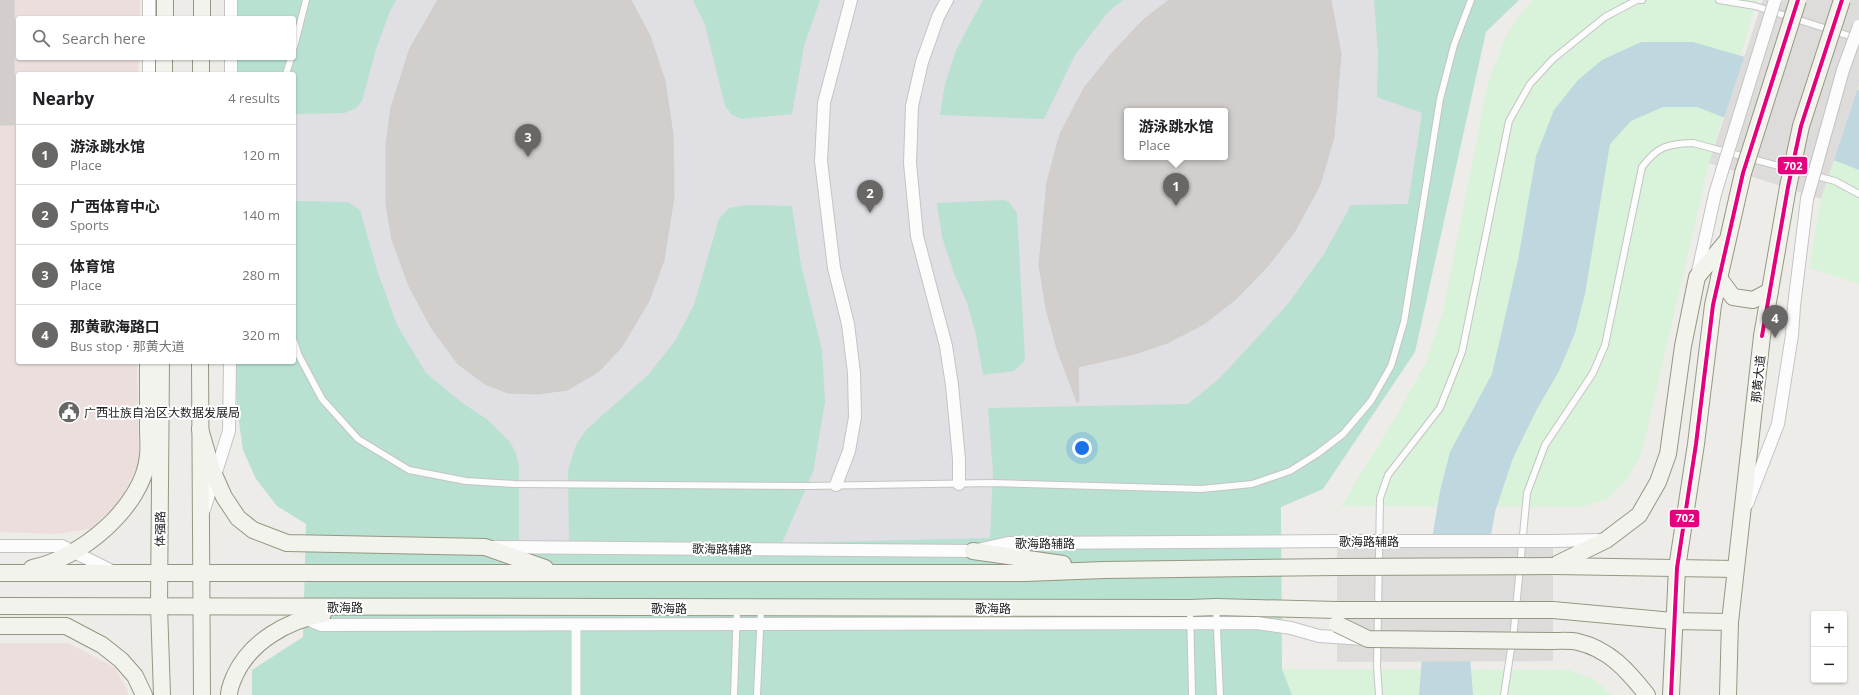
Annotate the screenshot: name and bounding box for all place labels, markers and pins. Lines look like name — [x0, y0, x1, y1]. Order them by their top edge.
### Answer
pin: 3 — [515, 124, 541, 157]
pin: 1 — [1163, 173, 1189, 206]
pin: 2 — [857, 180, 883, 213]
pin: 4 — [1762, 305, 1788, 338]
public building icon: 广西壮族自治区大数据发展局 — [56, 399, 82, 425]
place label: 广西壮族自治区大数据发展局 — [84, 404, 240, 421]

